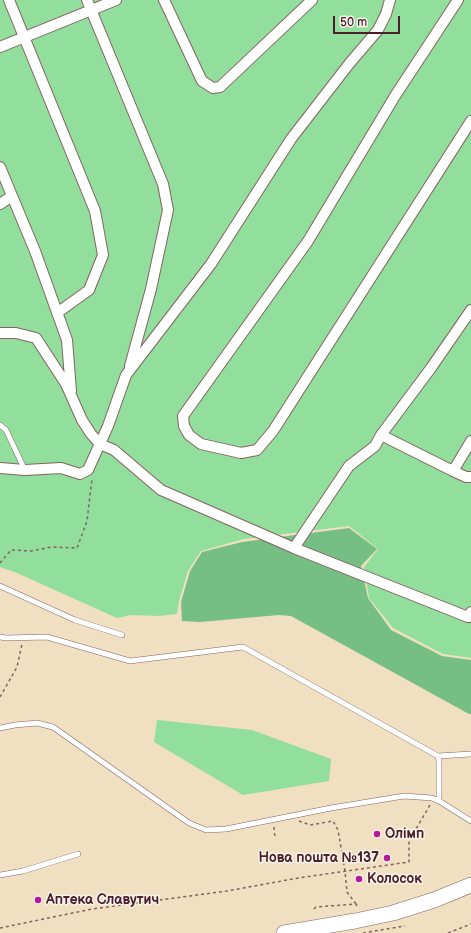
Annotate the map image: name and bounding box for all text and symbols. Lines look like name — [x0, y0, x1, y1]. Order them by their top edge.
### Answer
scale bar — [335, 8, 402, 34]
text: 50 m — [340, 15, 367, 30]
place label: Олімп — [385, 826, 424, 842]
marker: Олімп — [372, 829, 382, 839]
place label: Нова пошта №137 — [258, 850, 379, 866]
marker: Нова пошта №137 — [382, 853, 392, 863]
place label: Колосок — [367, 871, 422, 887]
marker: Колосок — [354, 874, 364, 884]
place label: Аптека Славутич — [46, 892, 159, 908]
marker: Аптека Славутич — [33, 895, 43, 905]

